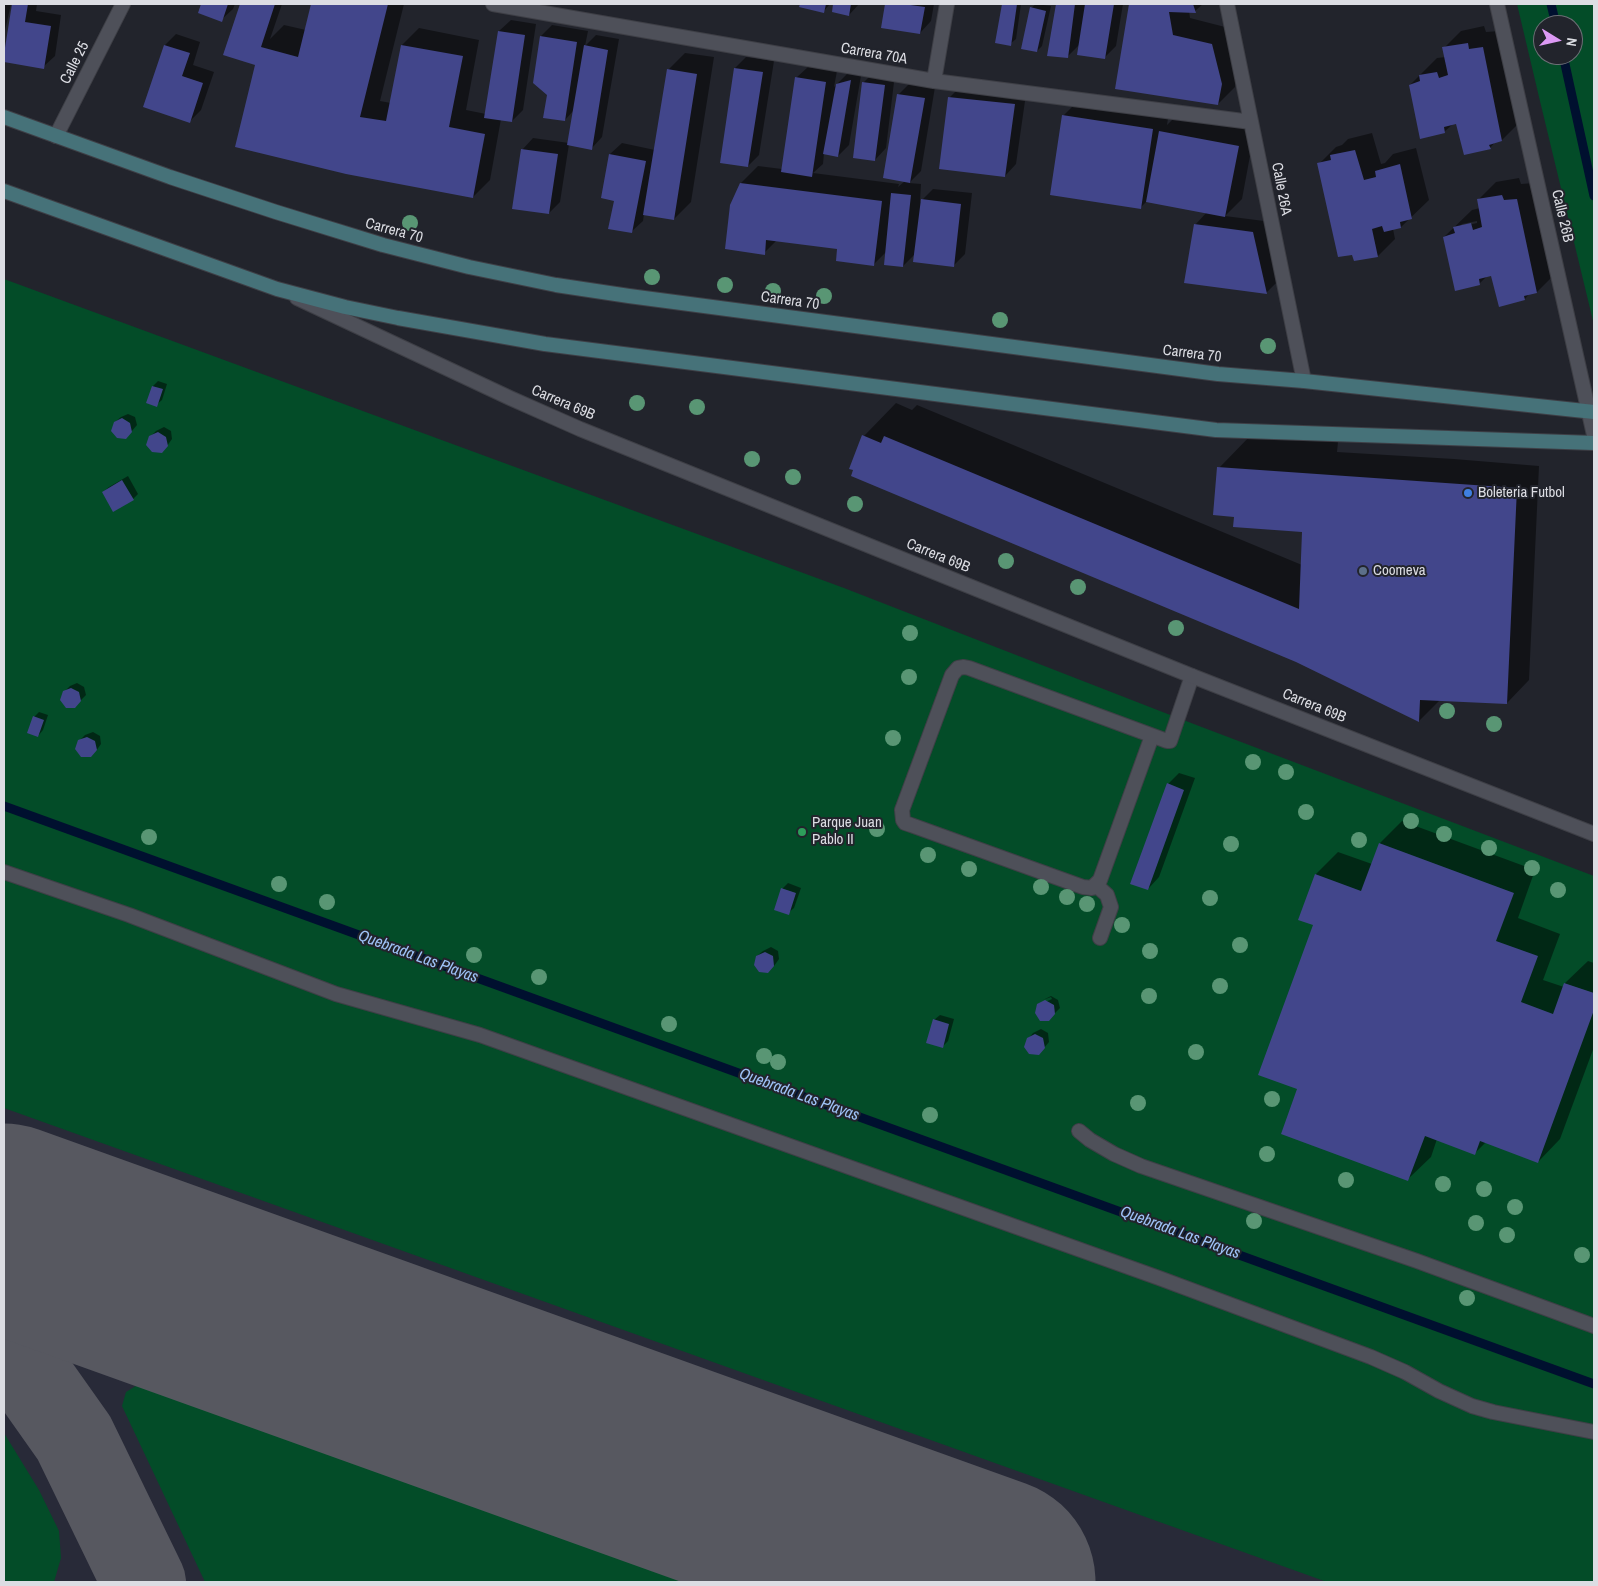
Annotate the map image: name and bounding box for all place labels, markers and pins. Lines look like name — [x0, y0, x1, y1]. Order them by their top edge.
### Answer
place label: Boleteria Futbol — [1478, 484, 1565, 502]
marker: Boleteria Futbol — [1462, 487, 1474, 499]
place label: Coomeva — [1373, 562, 1426, 580]
marker: Coomeva — [1357, 565, 1369, 577]
place label: Parque Juan Pablo II — [812, 814, 882, 849]
marker: Parque Juan Pablo II — [796, 826, 808, 838]

